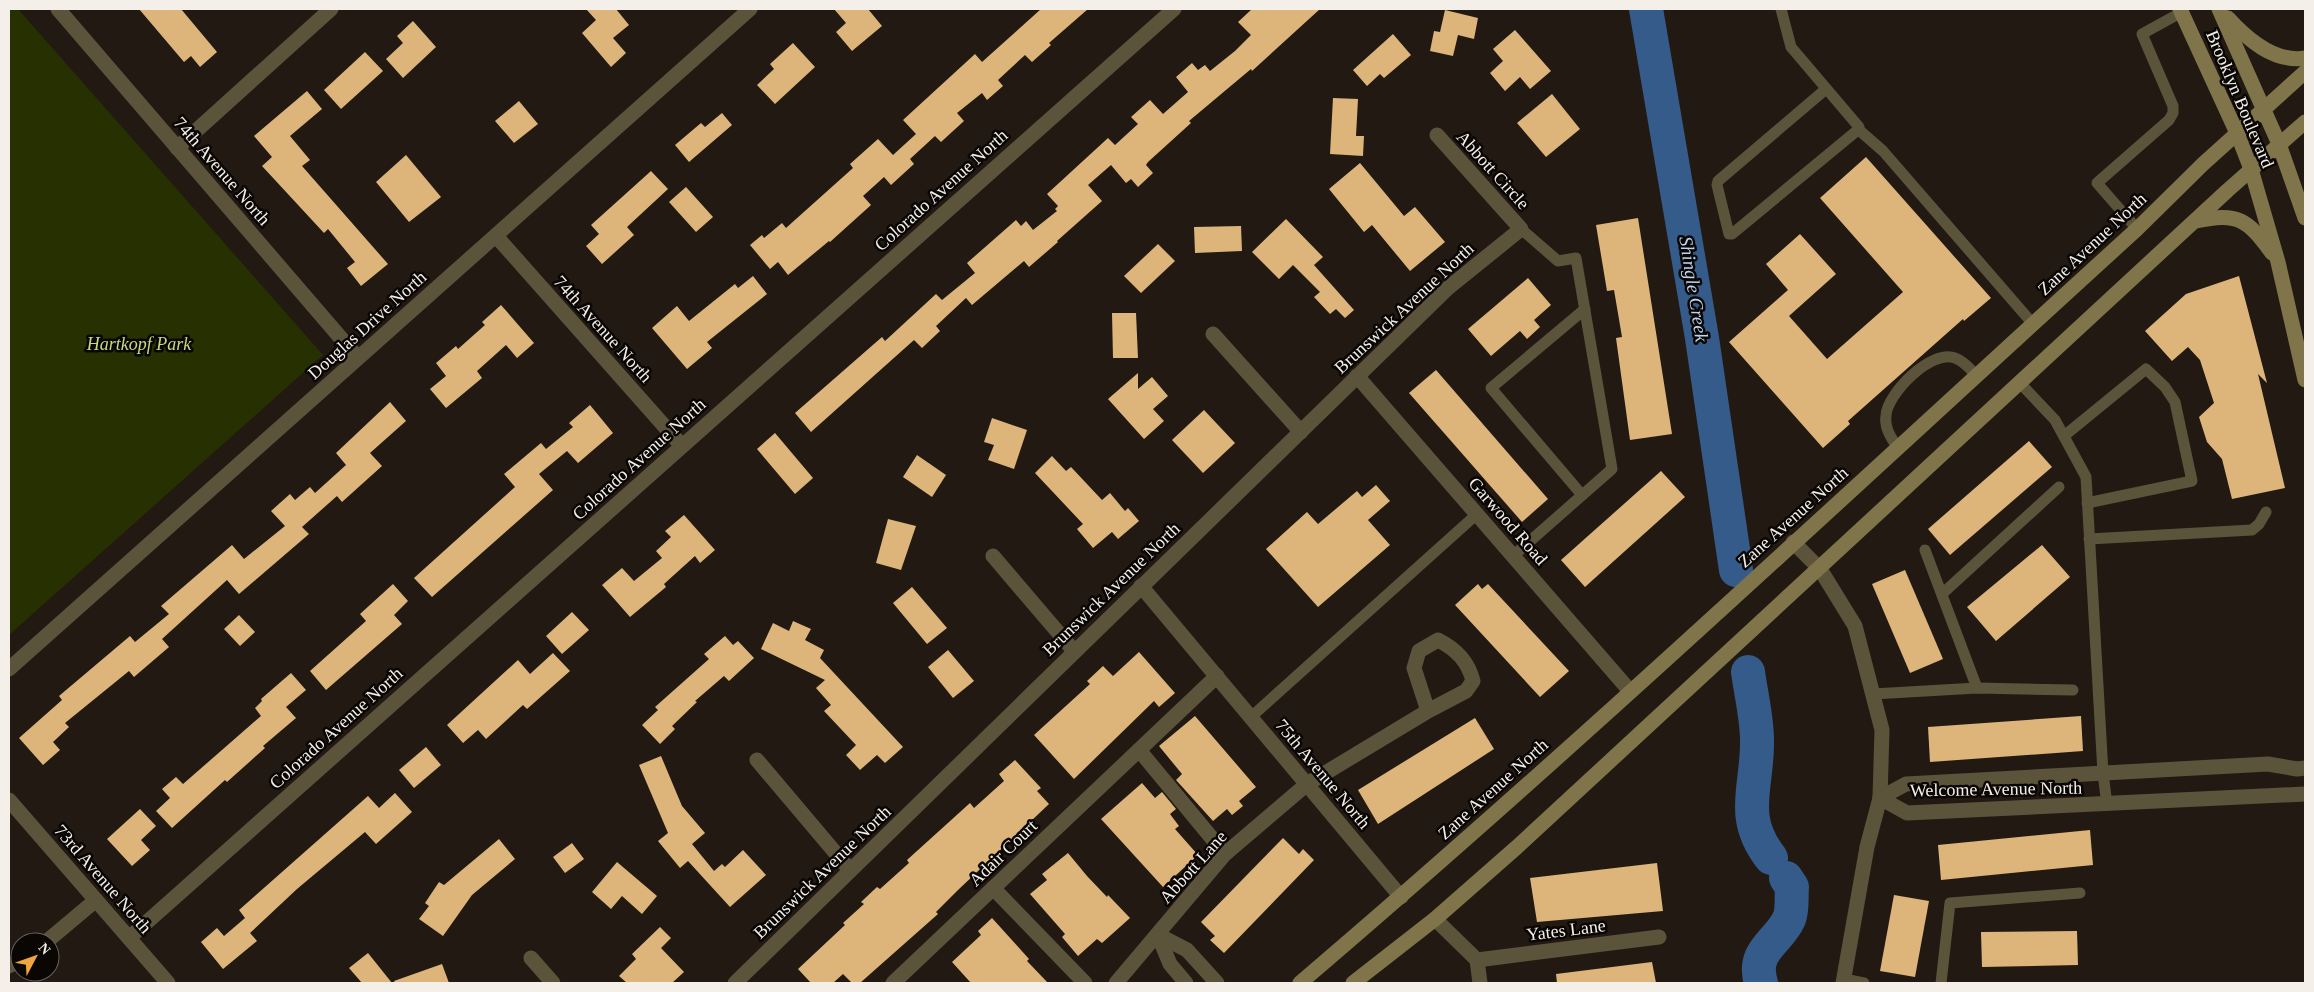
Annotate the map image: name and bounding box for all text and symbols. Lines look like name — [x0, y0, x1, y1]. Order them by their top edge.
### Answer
street label: Brooklyn Boulevard — [2202, 27, 2278, 171]
street label: 74th Avenue North — [170, 113, 274, 229]
street label: Colorado Avenue North — [871, 125, 1011, 255]
street label: Abbott Circle — [1453, 127, 1533, 213]
street label: Zane Avenue North — [2034, 189, 2150, 299]
water label: Shingle Creek — [1675, 235, 1713, 344]
street label: Brunswick Avenue North — [1330, 238, 1478, 378]
street label: Douglas Drive North — [304, 267, 430, 383]
street label: 74th Avenue North — [550, 272, 656, 386]
park label: Hartkopf Park — [86, 334, 192, 354]
street label: Colorado Avenue North — [569, 394, 709, 524]
street label: Zane Avenue North — [1734, 463, 1852, 571]
street label: Garwood Road — [1465, 473, 1551, 569]
street label: Brunswick Avenue North — [1038, 518, 1184, 660]
street label: Colorado Avenue North — [266, 663, 406, 793]
street label: 75th Avenue North — [1271, 715, 1375, 833]
street label: Zane Avenue North — [1434, 735, 1552, 843]
street label: Welcome Avenue North — [1910, 777, 2082, 801]
street label: Brunswick Avenue North — [749, 801, 895, 943]
street label: Adair Court — [965, 816, 1041, 890]
street label: 73rd Avenue North — [50, 821, 156, 937]
street label: Abbott Lane — [1155, 827, 1231, 907]
street label: Yates Lane — [1525, 915, 1607, 945]
north arrow — [10, 932, 60, 982]
text: N — [35, 940, 53, 958]

